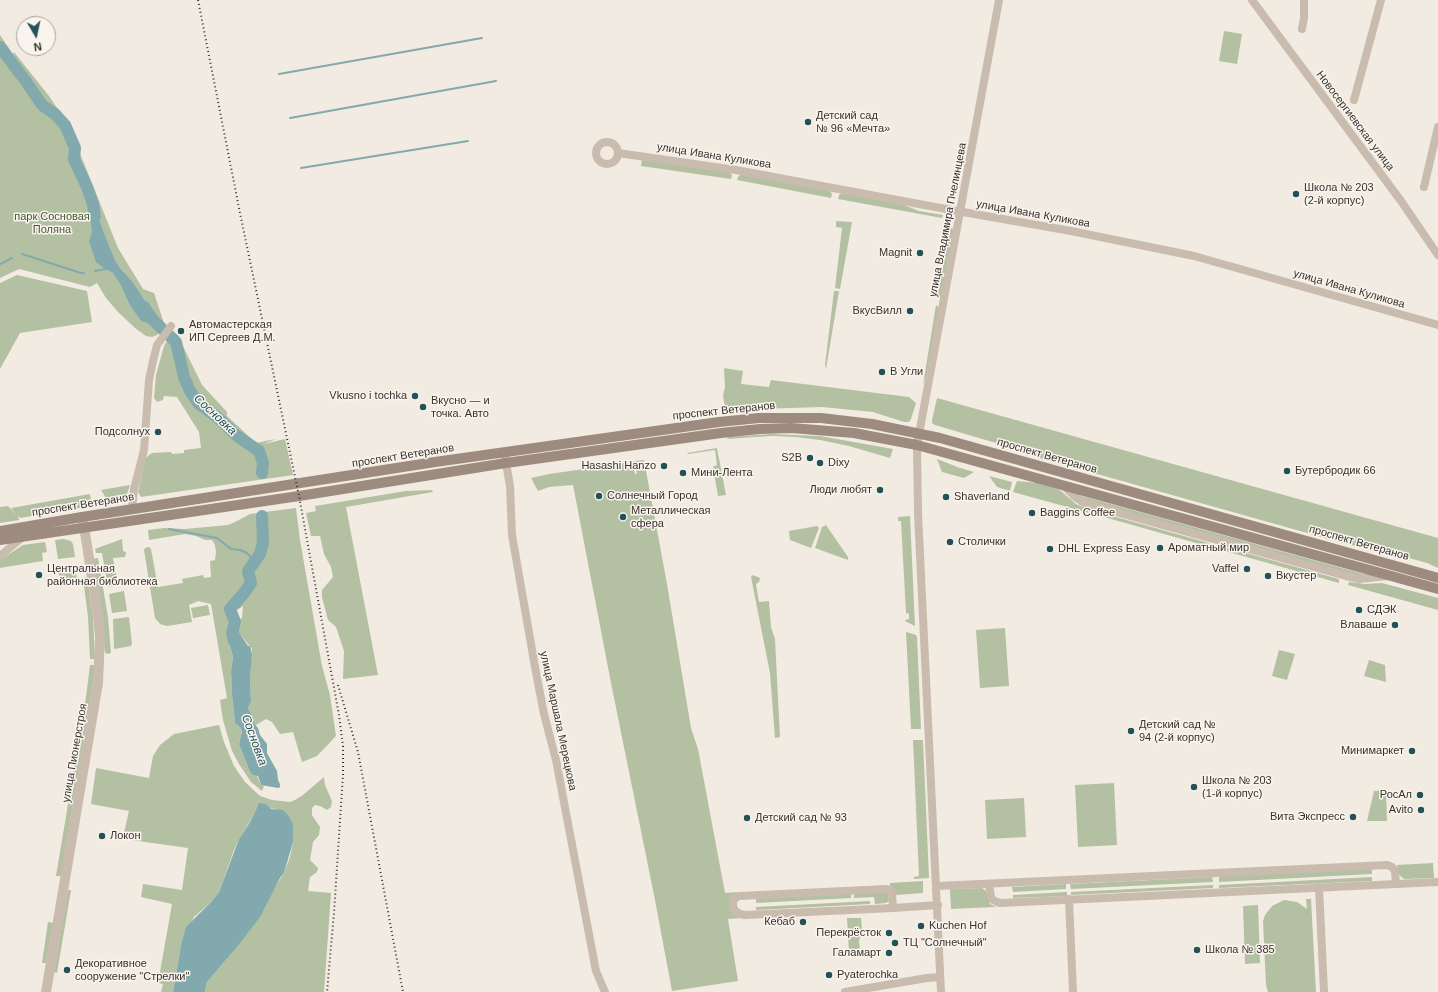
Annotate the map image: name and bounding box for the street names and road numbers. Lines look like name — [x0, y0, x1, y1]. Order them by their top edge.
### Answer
street label: Новосергиевская улица — [1313, 68, 1397, 174]
street label: улица Ивана Куликова — [656, 140, 772, 172]
street label: улица Владимира Пчелинцева — [927, 142, 969, 298]
street label: улица Ивана Куликова — [975, 197, 1091, 231]
street label: улица Ивана Куликова — [1292, 267, 1406, 311]
street label: проспект Ветеранов — [672, 399, 776, 423]
street label: проспект Ветеранов — [996, 435, 1098, 477]
street label: проспект Ветеранов — [351, 441, 455, 471]
street label: проспект Ветеранов — [31, 490, 135, 520]
street label: проспект Ветеранов — [1308, 522, 1410, 564]
street label: улица Маршала Мерецкова — [537, 650, 579, 792]
street label: улица Пионерстроя — [60, 702, 90, 804]

